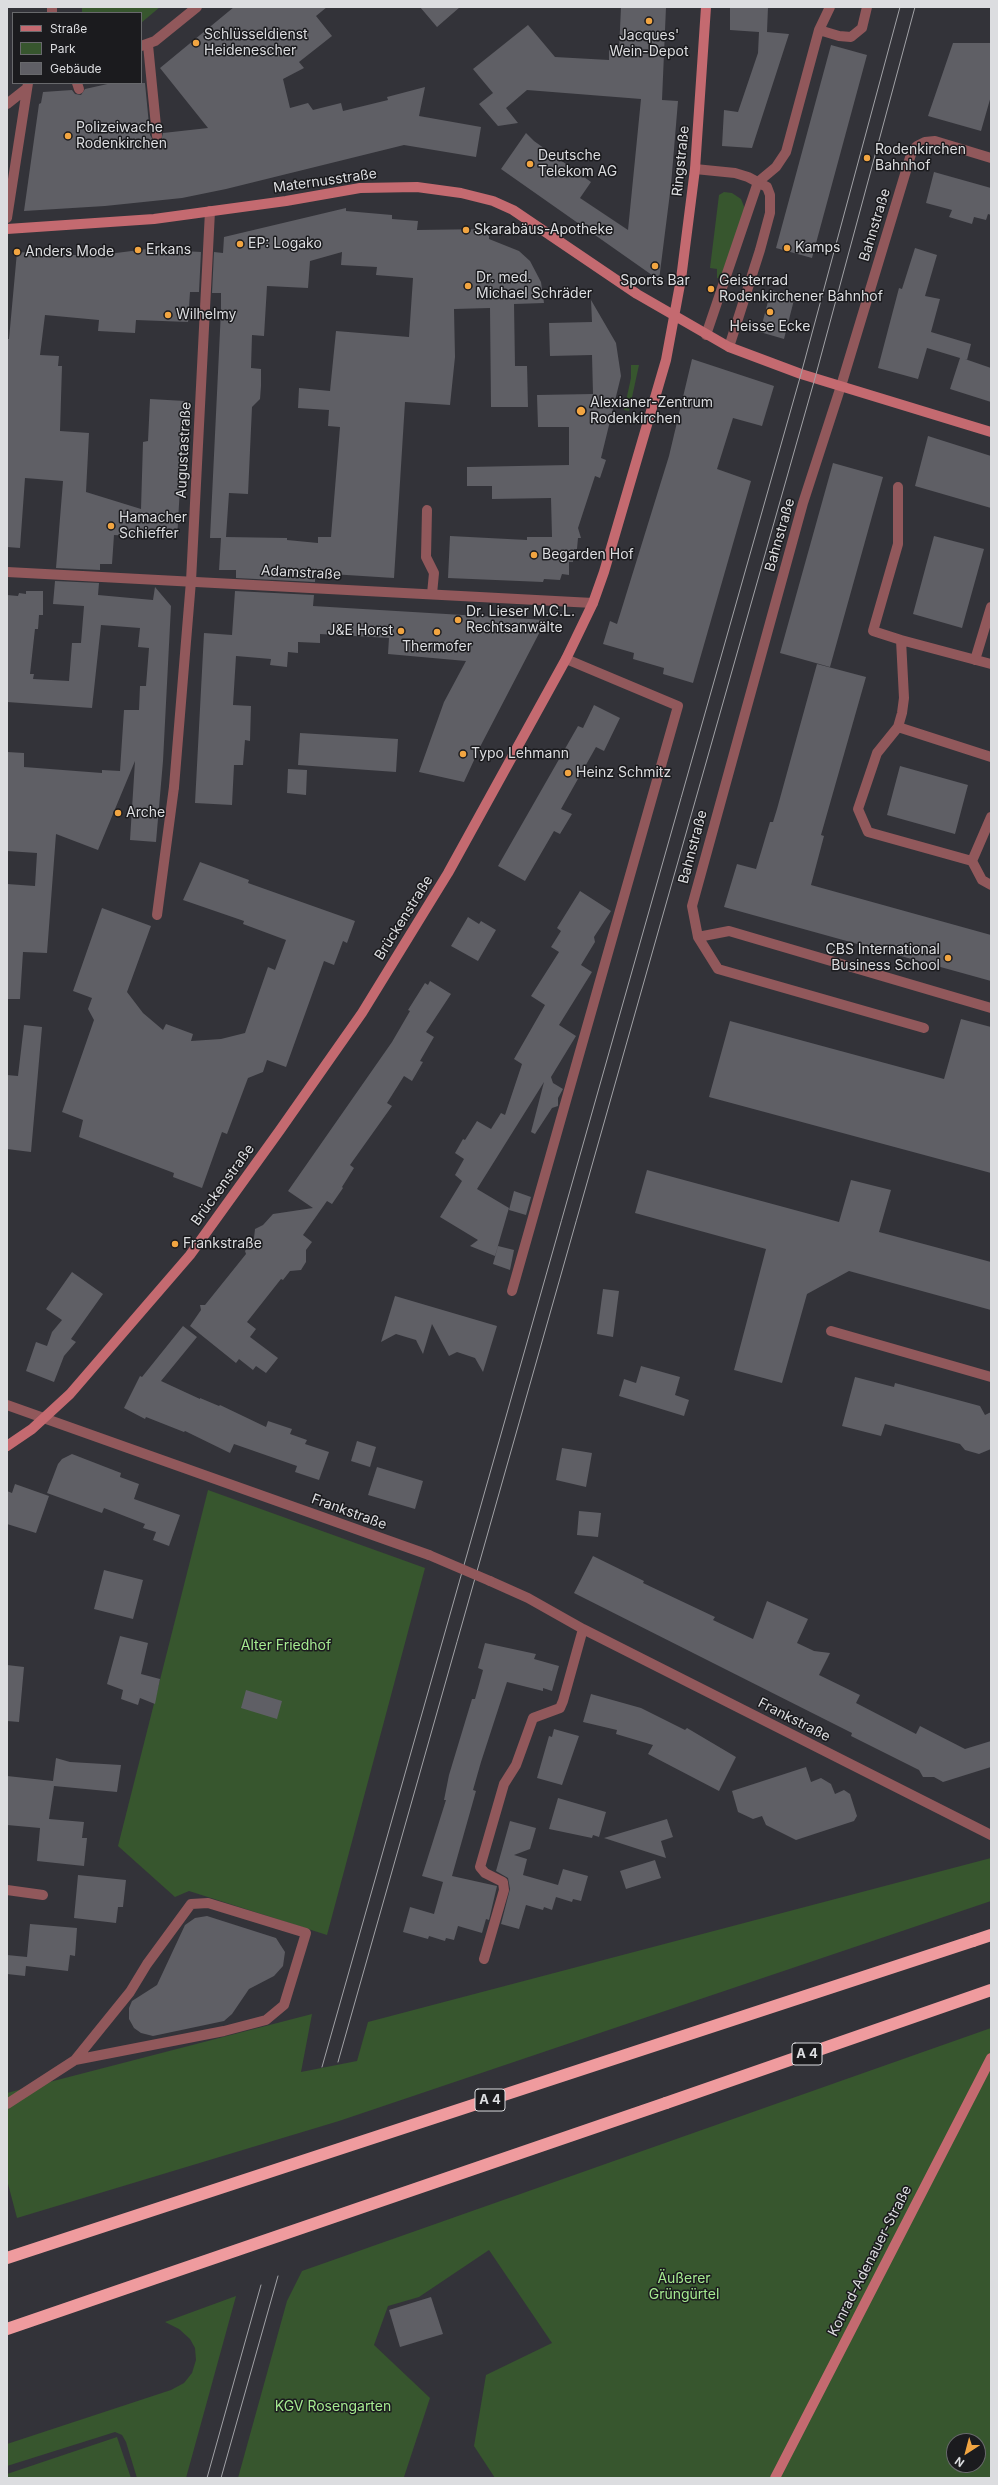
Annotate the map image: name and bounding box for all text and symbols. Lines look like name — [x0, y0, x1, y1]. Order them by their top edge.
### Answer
legend — [12, 12, 142, 84]
marker: Jacques' Wein-Depot — [644, 16, 654, 26]
text: Straße — [50, 21, 87, 36]
place label: Schlüsseldienst Heidenescher — [204, 27, 308, 60]
place label: Jacques' Wein-Depot — [609, 28, 689, 60]
marker: Schlüsseldienst Heidenescher — [191, 38, 201, 48]
text: Park — [50, 41, 76, 56]
text: Gebäude — [50, 61, 102, 76]
place label: Polizeiwache Rodenkirchen — [76, 120, 167, 152]
street label: Ringstraße — [669, 125, 693, 197]
marker: Polizeiwache Rodenkirchen — [63, 131, 73, 141]
place label: Rodenkirchen Bahnhof — [875, 142, 966, 174]
place label: Deutsche Telekom AG — [538, 148, 617, 180]
marker: Rodenkirchen Bahnhof — [862, 153, 872, 163]
marker: Deutsche Telekom AG — [525, 159, 535, 169]
street label: Maternusstraße — [272, 165, 378, 197]
street label: Bahnstraße — [856, 186, 894, 264]
place label: Skarabäus-Apotheke — [474, 222, 613, 238]
marker: Skarabäus-Apotheke — [461, 225, 471, 235]
place label: EP: Logako — [248, 236, 322, 252]
marker: EP: Logako — [235, 239, 245, 249]
place label: Kamps — [795, 240, 840, 256]
place label: Erkans — [146, 242, 191, 258]
marker: Kamps — [782, 243, 792, 253]
place label: Anders Mode — [25, 244, 114, 260]
marker: Erkans — [133, 245, 143, 255]
marker: Anders Mode — [12, 247, 22, 257]
marker: Sports Bar — [650, 261, 660, 271]
place label: Dr. med. Michael Schräder — [476, 270, 592, 302]
place label: Sports Bar — [620, 273, 690, 289]
place label: Geisterrad Rodenkirchener Bahnhof — [719, 273, 883, 306]
marker: Dr. med. Michael Schräder — [463, 281, 473, 291]
marker: Geisterrad Rodenkirchener Bahnhof — [706, 284, 716, 294]
place label: Wilhelmy — [176, 307, 236, 323]
marker: Heisse Ecke — [765, 307, 775, 317]
marker: Wilhelmy — [163, 310, 173, 320]
place label: Heisse Ecke — [730, 319, 810, 335]
place label: Alexianer-Zentrum Rodenkirchen — [590, 395, 713, 428]
street label: Augustastraße — [173, 401, 195, 499]
marker: Alexianer-Zentrum Rodenkirchen — [575, 405, 587, 417]
street label: Bahnstraße — [762, 496, 798, 574]
place label: Hamacher Schieffer — [119, 510, 187, 542]
marker: Hamacher Schieffer — [106, 521, 116, 531]
place label: Begarden Hof — [542, 547, 634, 563]
marker: Begarden Hof — [529, 550, 539, 560]
street label: Adamstraße — [260, 563, 342, 583]
place label: Dr. Lieser M.C.L. Rechtsanwälte — [466, 604, 575, 636]
marker: Dr. Lieser M.C.L. Rechtsanwälte — [453, 615, 463, 625]
place label: J&E Horst — [328, 623, 393, 639]
marker: J&E Horst — [396, 626, 406, 636]
marker: Thermofer — [432, 627, 442, 637]
place label: Thermofer — [402, 639, 472, 655]
place label: Typo Lehmann — [471, 746, 569, 762]
marker: Typo Lehmann — [458, 749, 468, 759]
place label: Heinz Schmitz — [576, 765, 671, 781]
marker: Heinz Schmitz — [563, 768, 573, 778]
place label: Arche — [126, 805, 165, 821]
marker: Arche — [113, 808, 123, 818]
street label: Bahnstraße — [675, 808, 711, 886]
street label: Brückenstraße — [371, 873, 437, 963]
place label: CBS International Business School — [826, 942, 940, 974]
marker: CBS International Business School — [943, 953, 953, 963]
street label: Brückenstraße — [188, 1141, 258, 1229]
place label: Frankstraße — [183, 1236, 262, 1252]
marker: Frankstraße — [170, 1239, 180, 1249]
street label: Frankstraße — [309, 1491, 389, 1533]
park label: Alter Friedhof — [241, 1638, 331, 1654]
street label: Frankstraße — [755, 1695, 833, 1745]
road number: A 4 — [792, 2043, 822, 2065]
road number: A 4 — [475, 2089, 505, 2111]
street label: Konrad-Adenauer-Straße — [825, 2183, 915, 2339]
park label: Äußerer Grüngürtel — [649, 2271, 719, 2304]
park label: KGV Rosengarten — [275, 2399, 391, 2415]
north arrow — [946, 2433, 986, 2473]
text: N — [952, 2454, 967, 2470]

